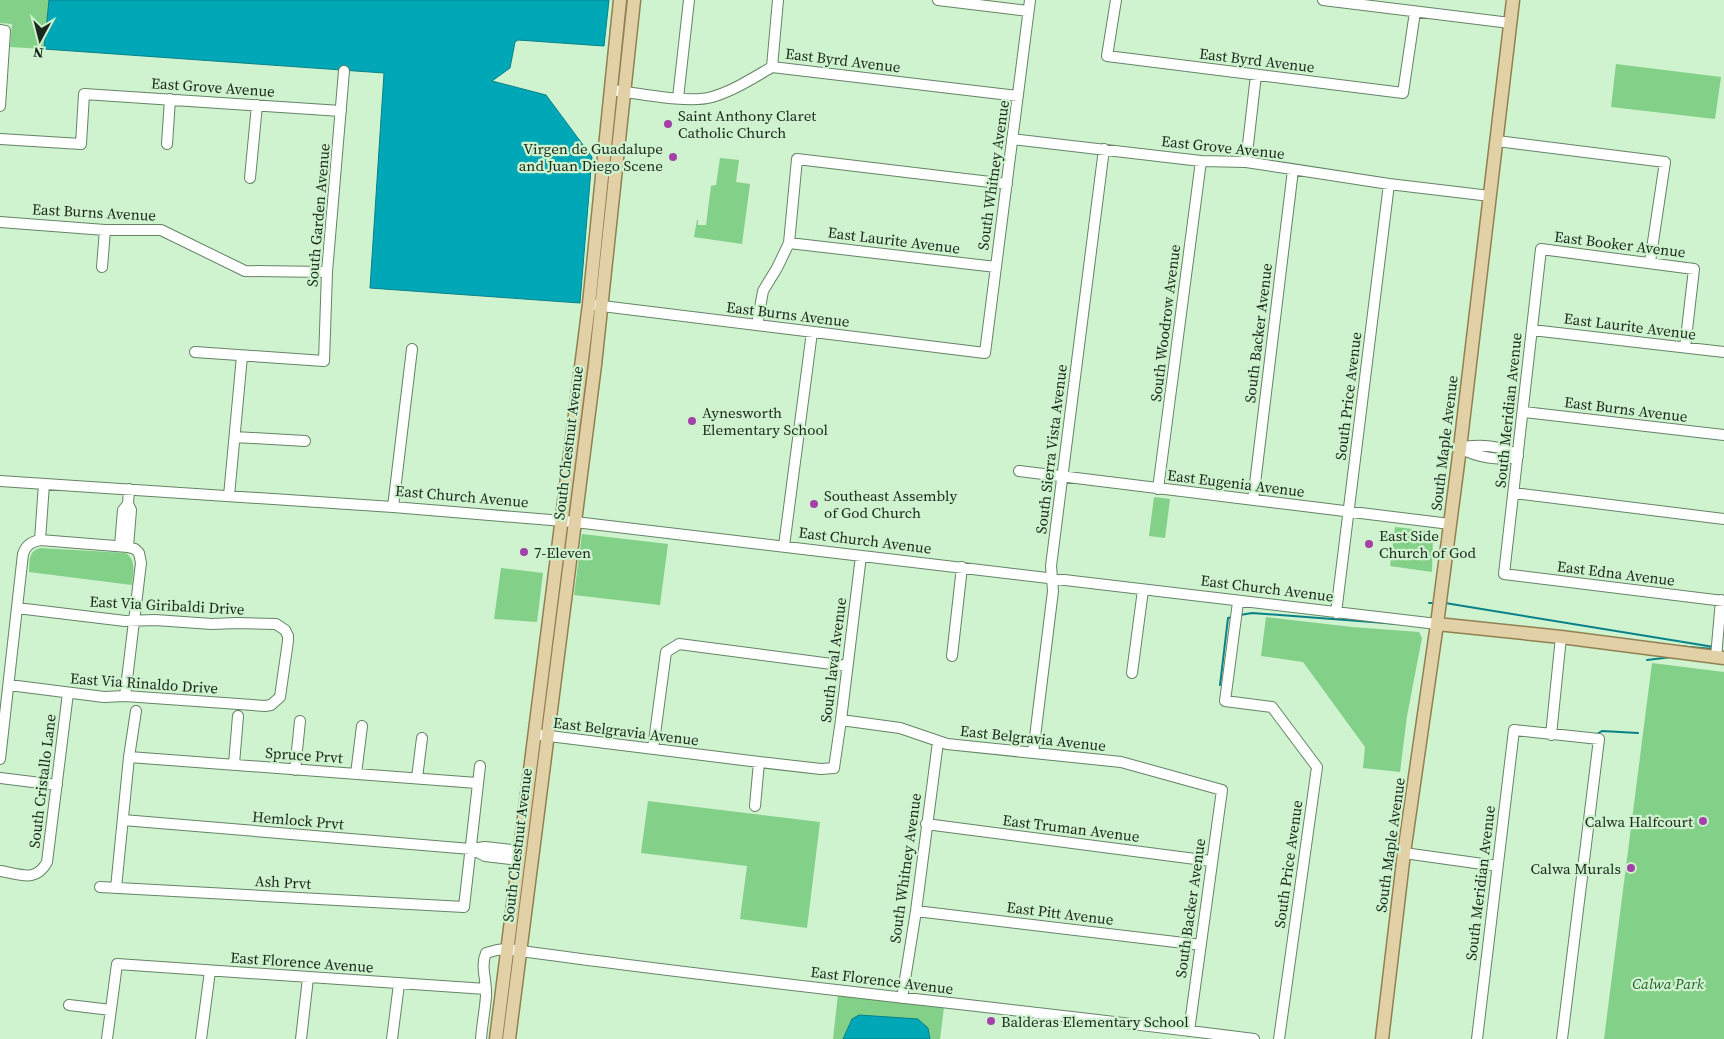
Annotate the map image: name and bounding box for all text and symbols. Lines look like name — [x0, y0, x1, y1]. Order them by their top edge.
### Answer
north arrow — [15, 15, 65, 65]
text: N — [32, 42, 45, 63]
street label: East Byrd Avenue — [784, 43, 902, 78]
street label: East Byrd Avenue — [1198, 43, 1316, 78]
street label: East Grove Avenue — [150, 72, 276, 102]
street label: South Whitney Avenue — [972, 98, 1014, 251]
place label: Saint Anthony Claret Catholic Church — [678, 105, 816, 143]
marker: Saint Anthony Claret Catholic Church — [662, 118, 674, 130]
street label: East Grove Avenue — [1160, 130, 1286, 164]
place label: Virgen de Guadalupe and Juan Diego Scene — [519, 138, 663, 176]
street label: South Garden Avenue — [301, 142, 335, 288]
marker: Virgen de Guadalupe and Juan Diego Scene — [667, 151, 679, 163]
street label: East Burns Avenue — [31, 198, 157, 226]
street label: East Laurite Avenue — [827, 221, 962, 259]
street label: East Booker Avenue — [1553, 226, 1687, 263]
street label: South Woodrow Avenue — [1145, 243, 1185, 403]
street label: South Backer Avenue — [1239, 262, 1277, 404]
street label: East Burns Avenue — [725, 296, 851, 332]
street label: East Laurite Avenue — [1563, 307, 1698, 345]
street label: South Price Avenue — [1330, 330, 1366, 461]
street label: South Meridian Avenue — [1489, 331, 1527, 489]
street label: South Sierra Vista Avenue — [1030, 363, 1072, 535]
street label: South Chestnut Avenue — [548, 365, 588, 521]
street label: South Maple Avenue — [1425, 374, 1463, 512]
street label: East Burns Avenue — [1563, 391, 1689, 427]
place label: Aynesworth Elementary School — [702, 402, 829, 440]
marker: Aynesworth Elementary School — [686, 415, 698, 427]
street label: East Eugenia Avenue — [1166, 464, 1306, 502]
street label: East Church Avenue — [394, 480, 530, 512]
place label: Southeast Assembly of God Church — [824, 485, 957, 523]
marker: Southeast Assembly of God Church — [808, 498, 820, 510]
street label: East Church Avenue — [797, 521, 933, 559]
place label: East Side Church of God — [1379, 525, 1477, 563]
marker: East Side Church of God — [1363, 538, 1375, 550]
place label: 7-Eleven — [534, 542, 591, 563]
marker: 7-Eleven — [518, 546, 530, 558]
street label: East Edna Avenue — [1556, 555, 1676, 591]
street label: East Church Avenue — [1199, 569, 1335, 607]
street label: East Via Giribaldi Drive — [89, 590, 245, 620]
street label: South laval Avenue — [815, 596, 851, 724]
street label: East Via Rinaldo Drive — [69, 667, 219, 699]
street label: South Cristallo Lane — [23, 712, 61, 849]
street label: East Belgravia Avenue — [552, 712, 700, 750]
street label: East Belgravia Avenue — [959, 720, 1107, 756]
street label: Spruce Prvt — [265, 742, 343, 768]
street label: South Chestnut Avenue — [497, 767, 537, 923]
street label: South Maple Avenue — [1370, 776, 1410, 914]
street label: South Whitney Avenue — [884, 791, 926, 944]
street label: South Price Avenue — [1269, 798, 1307, 929]
street label: South Meridian Avenue — [1460, 804, 1500, 962]
street label: Hemlock Prvt — [251, 806, 345, 834]
street label: East Truman Avenue — [1001, 809, 1141, 847]
place label: Calwa Halfcourt — [1585, 811, 1693, 832]
marker: Calwa Halfcourt — [1697, 815, 1709, 827]
street label: South Backer Avenue — [1170, 836, 1210, 979]
place label: Calwa Murals — [1530, 858, 1621, 879]
marker: Calwa Murals — [1625, 862, 1637, 874]
street label: Ash Prvt — [254, 870, 312, 894]
street label: East Pitt Avenue — [1005, 896, 1115, 930]
street label: East Florence Avenue — [230, 947, 375, 978]
street label: East Florence Avenue — [809, 961, 955, 999]
park label: Calwa Park — [1632, 973, 1705, 994]
place label: Balderas Elementary School — [1001, 1011, 1189, 1032]
marker: Balderas Elementary School — [985, 1015, 997, 1027]

